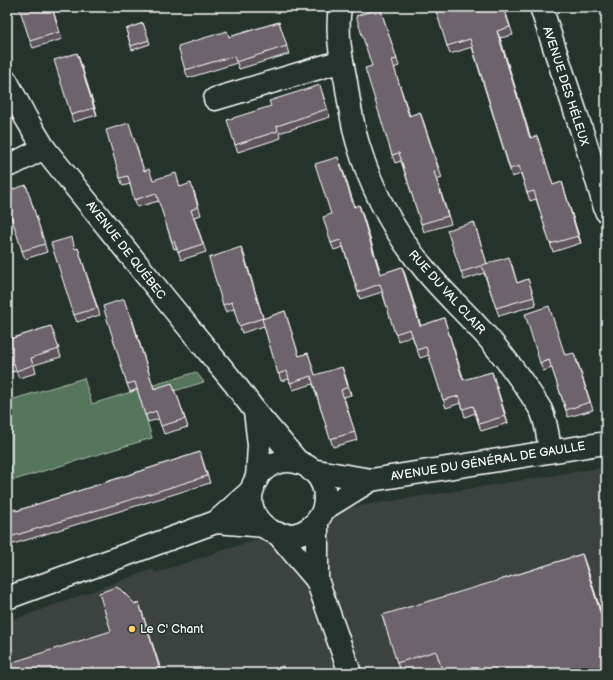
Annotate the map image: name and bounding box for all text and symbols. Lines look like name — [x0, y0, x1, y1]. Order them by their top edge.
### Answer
street label: AVENUE DES HÉLEUX — [539, 24, 593, 148]
street label: AVENUE DE QUÉBEC — [83, 197, 170, 303]
street label: RUE DU VAL CLAIR — [405, 247, 489, 338]
street label: AVENUE DU GÉNÉRAL DE GAULLE — [389, 438, 587, 484]
place label: Le C' Chant — [140, 622, 204, 637]
marker: Le C' Chant — [127, 624, 137, 634]

